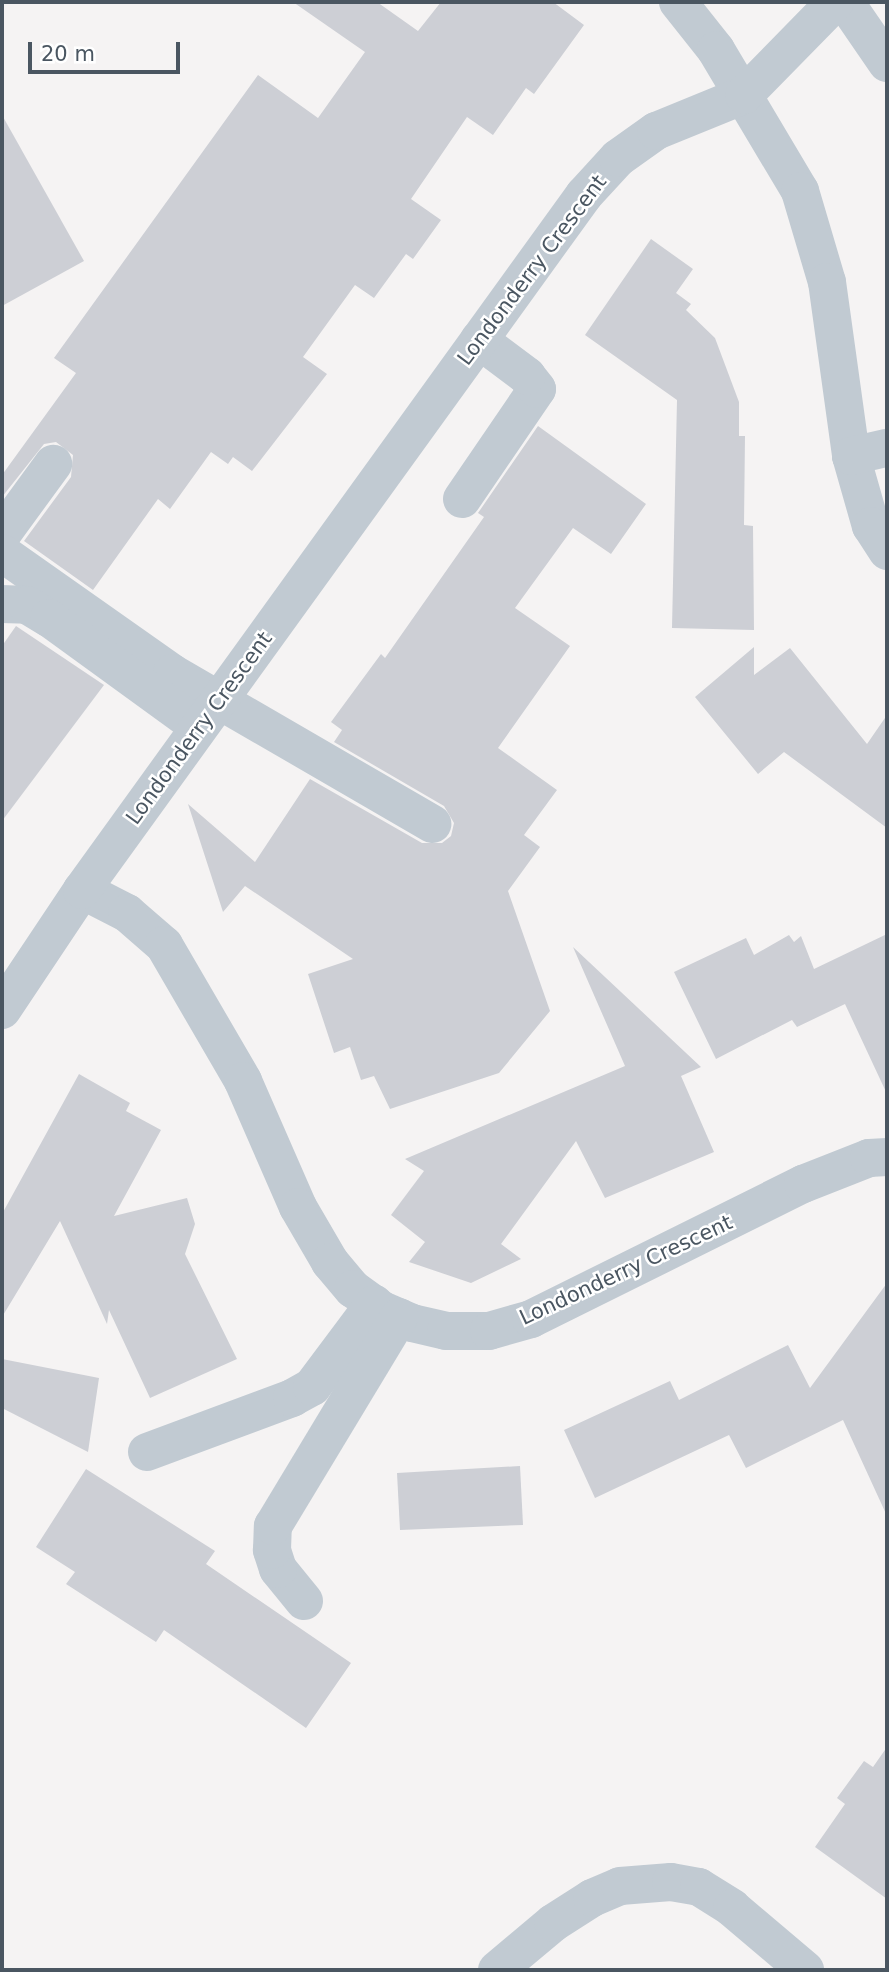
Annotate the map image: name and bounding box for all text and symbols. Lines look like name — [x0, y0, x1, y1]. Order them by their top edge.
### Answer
scale bar — [32, 28, 184, 72]
text: 20 m — [41, 42, 95, 66]
street label: Londonderry Crescent — [452, 170, 612, 370]
street label: Londonderry Crescent — [121, 627, 277, 829]
street label: Londonderry Crescent — [516, 1210, 736, 1330]

